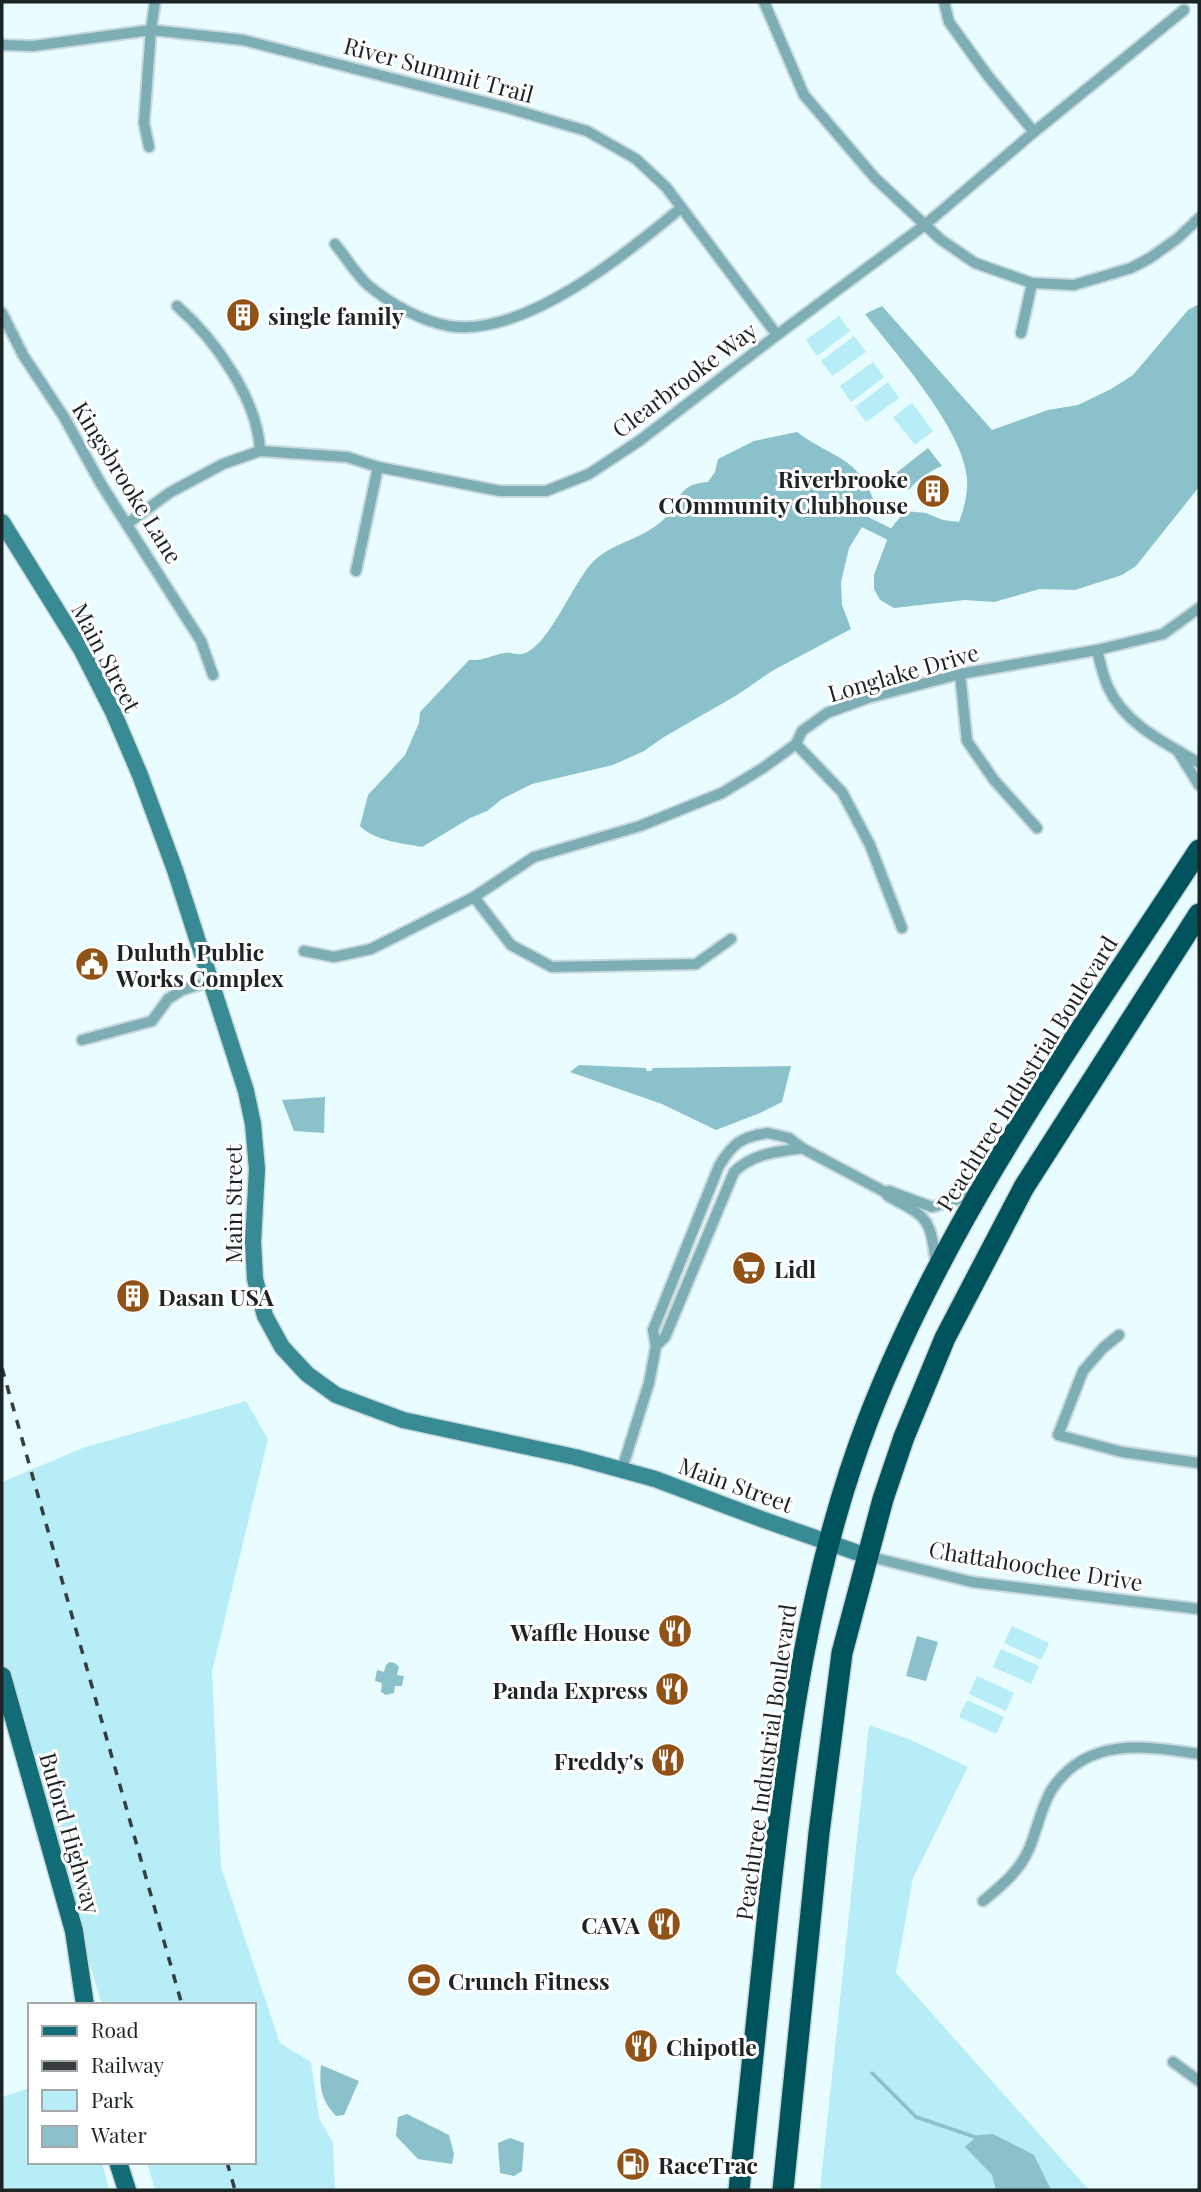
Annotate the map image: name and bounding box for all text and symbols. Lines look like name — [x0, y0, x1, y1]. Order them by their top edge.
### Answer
street label: River Summit Trail — [341, 29, 538, 109]
building icon: single family — [224, 296, 262, 334]
place label: single family — [268, 300, 404, 331]
street label: Clearbrooke Way — [605, 314, 763, 444]
street label: Kingsbrooke Lane — [66, 395, 190, 569]
place label: Riverbrooke COmmunity Clubhouse — [658, 463, 908, 520]
building icon: Riverbrooke COmmunity Clubhouse — [914, 472, 952, 510]
street label: Main Street — [65, 597, 149, 718]
street label: Longlake Drive — [824, 636, 982, 708]
street label: Peachtree Industrial Boulevard — [928, 929, 1124, 1217]
place label: Duluth Public Works Complex — [115, 936, 284, 993]
public building icon: Duluth Public Works Complex — [73, 945, 111, 983]
street label: Main Street — [217, 1143, 248, 1264]
supermarket icon: Lidl — [730, 1249, 768, 1287]
place label: Lidl — [774, 1253, 816, 1284]
building icon: Dasan USA — [114, 1277, 152, 1315]
place label: Dasan USA — [158, 1281, 275, 1312]
street label: Main Street — [675, 1449, 798, 1519]
street label: Chattahoochee Drive — [927, 1533, 1145, 1597]
street label: Peachtree Industrial Boulevard — [727, 1602, 803, 1922]
restaurant icon: Waffle House — [656, 1612, 694, 1650]
place label: Waffle House — [510, 1616, 650, 1647]
restaurant icon: Panda Express — [653, 1670, 691, 1708]
place label: Panda Express — [493, 1674, 648, 1705]
restaurant icon: Freddy's — [649, 1741, 687, 1779]
place label: Freddy's — [554, 1745, 644, 1776]
street label: Buford Highway — [33, 1749, 109, 1918]
restaurant icon: CAVA — [645, 1905, 683, 1943]
place label: CAVA — [581, 1909, 641, 1940]
sports icon: Crunch Fitness — [405, 1961, 443, 1999]
place label: Crunch Fitness — [448, 1965, 610, 1996]
legend — [28, 2003, 256, 2164]
text: Road — [91, 2015, 139, 2043]
restaurant icon: Chipotle — [622, 2027, 660, 2065]
place label: Chipotle — [666, 2031, 757, 2062]
text: Railway — [91, 2050, 165, 2078]
text: Park — [91, 2085, 135, 2113]
text: Water — [90, 2120, 147, 2148]
fuel station icon: RaceTrac — [614, 2145, 652, 2183]
place label: RaceTrac — [658, 2149, 758, 2180]

